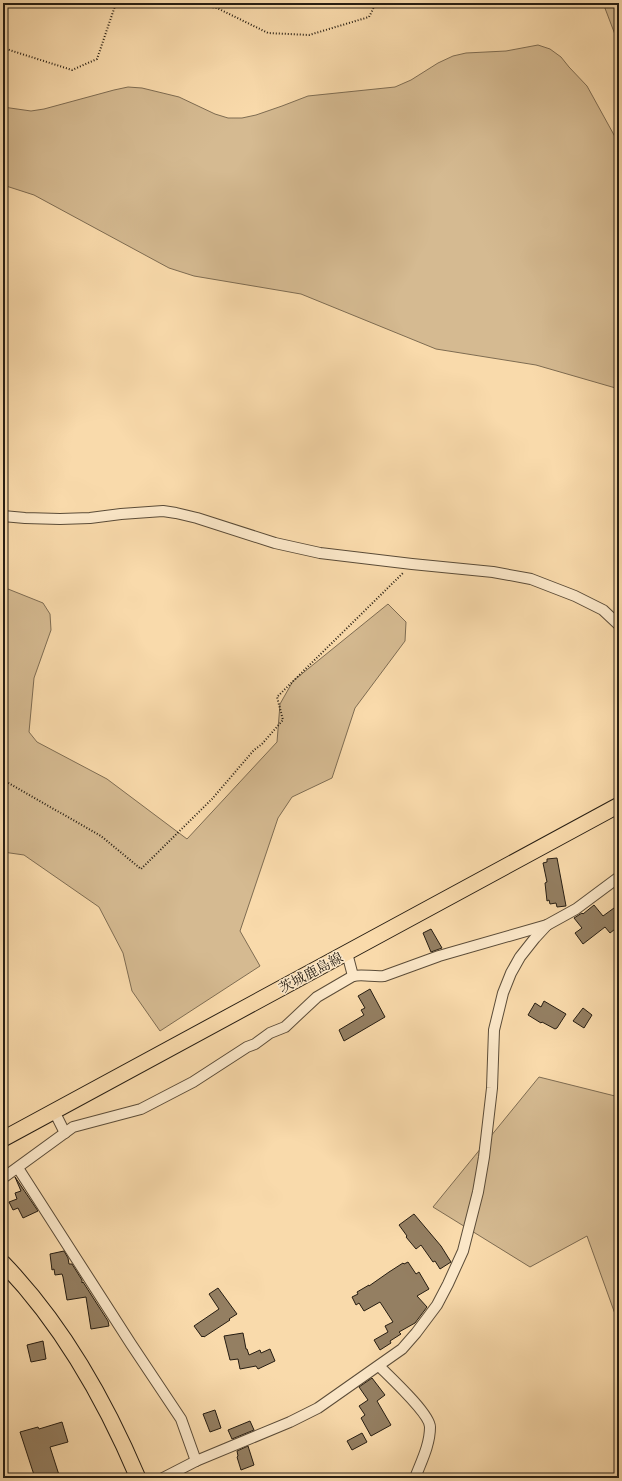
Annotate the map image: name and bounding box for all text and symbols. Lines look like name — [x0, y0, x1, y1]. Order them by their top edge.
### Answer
street label: 茨城鹿島線 — [276, 948, 346, 998]

